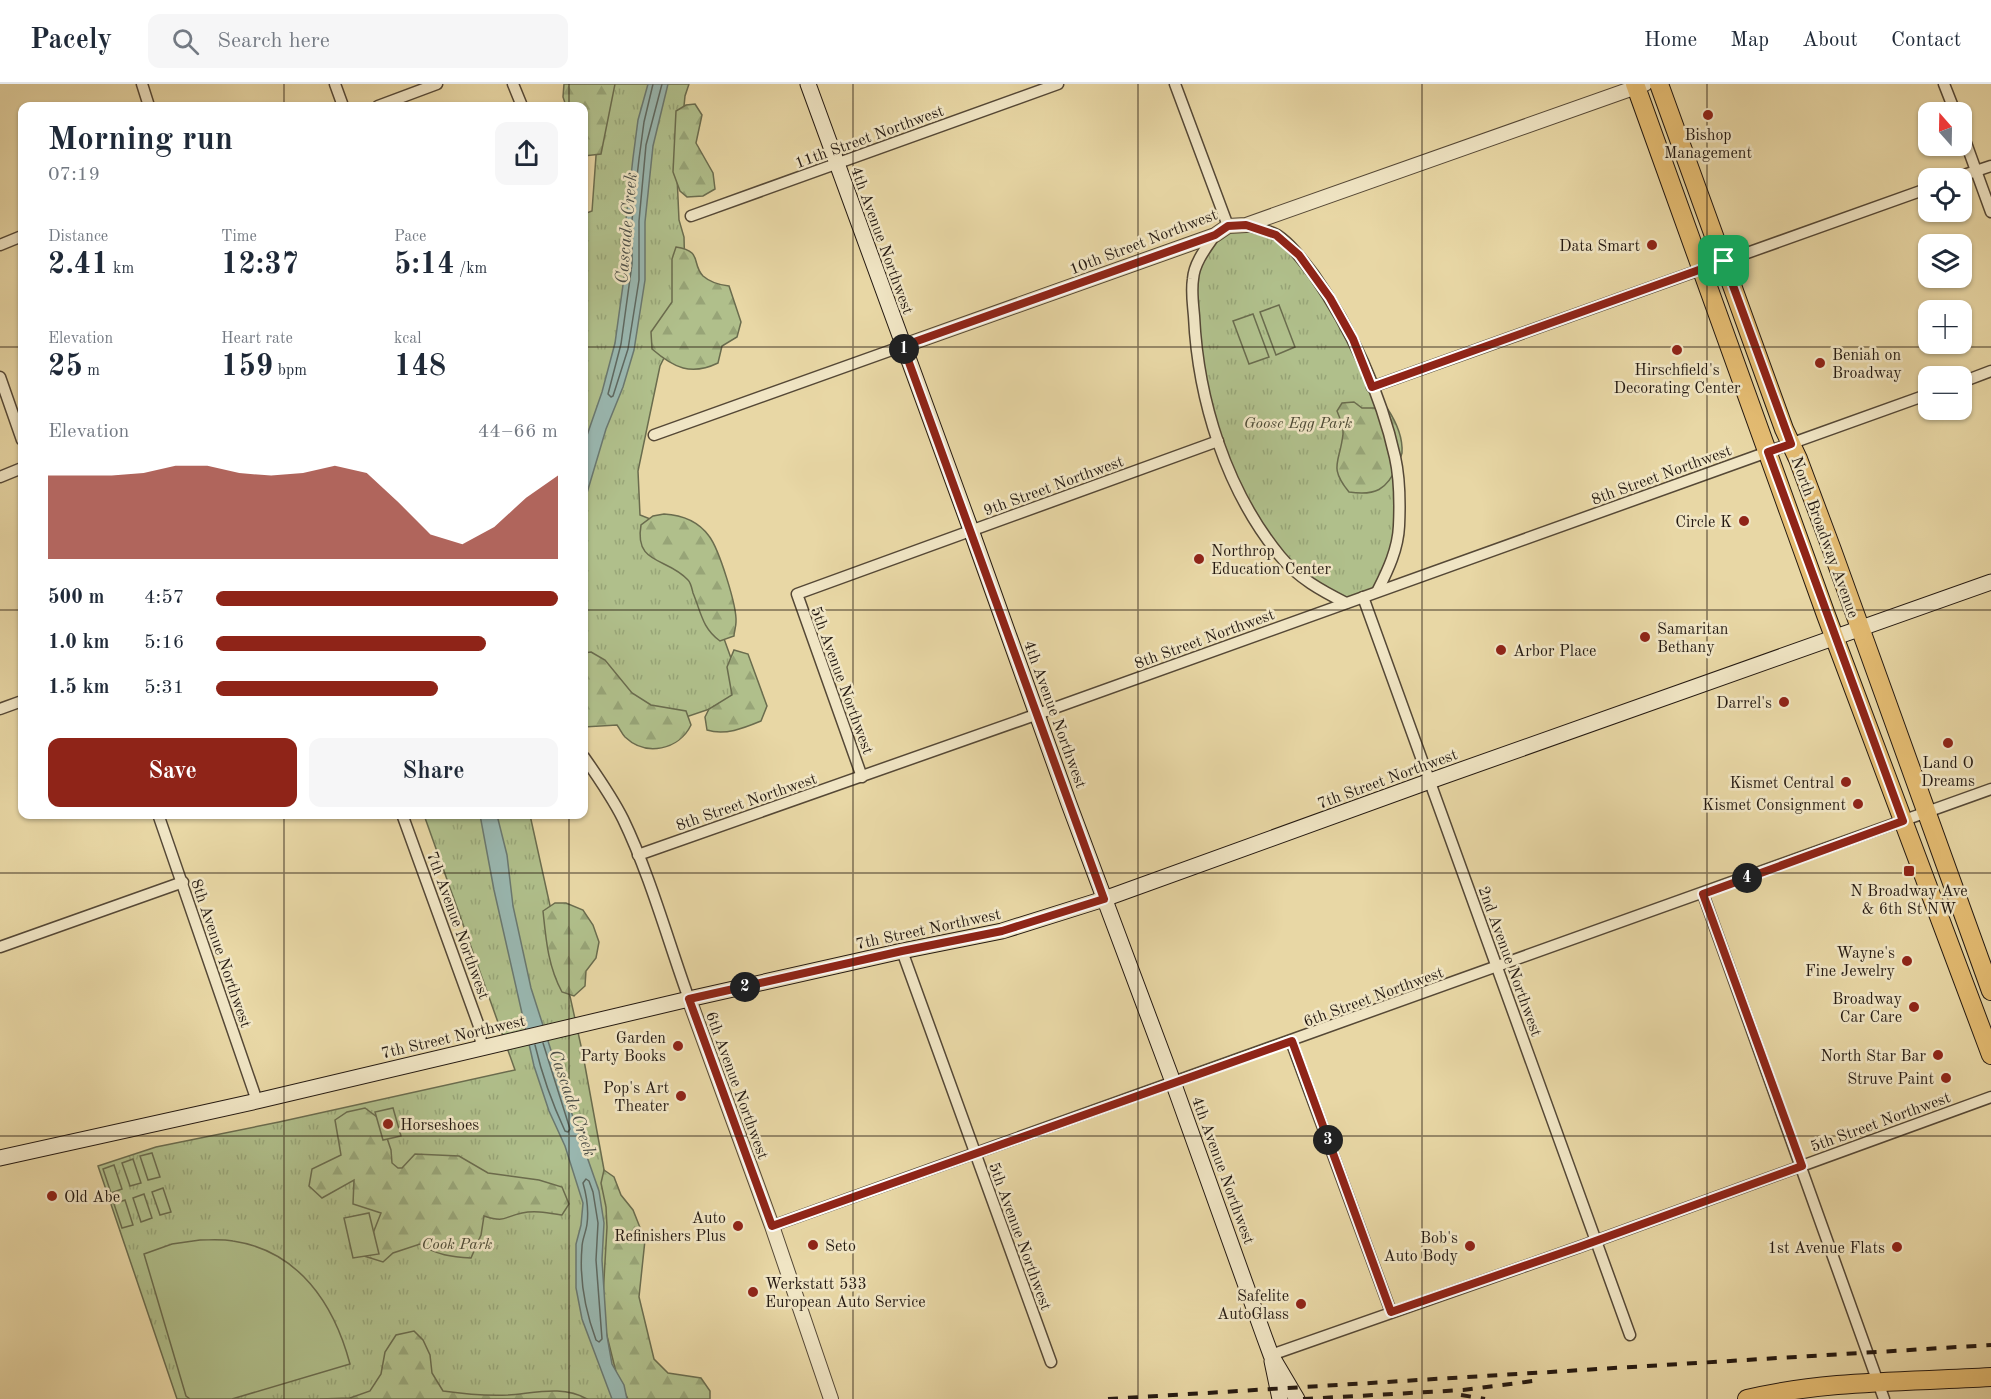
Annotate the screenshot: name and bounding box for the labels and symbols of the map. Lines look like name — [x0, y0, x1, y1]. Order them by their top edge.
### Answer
north arrow — [1918, 102, 1972, 156]
street label: 11th Street Northwest — [793, 103, 947, 172]
marker: Bishop Management — [1701, 108, 1715, 122]
place label: Bishop Management — [1664, 128, 1752, 162]
street label: 4th Avenue Northwest — [847, 165, 915, 317]
water label: Cascade Creek — [613, 171, 641, 285]
street label: 10th Street Northwest — [1068, 207, 1220, 278]
pin — [1698, 235, 1749, 286]
marker: Data Smart — [1645, 238, 1659, 252]
place label: Data Smart — [1559, 239, 1640, 255]
pin: 1 — [889, 334, 919, 364]
marker: Hirschfield's Decorating Center — [1670, 343, 1684, 357]
place label: Beniah on Broadway — [1832, 348, 1902, 382]
marker: Beniah on Broadway — [1813, 356, 1827, 370]
place label: Hirschfield's Decorating Center — [1613, 363, 1741, 397]
park label: Goose Egg Park — [1244, 416, 1352, 432]
street label: 8th Street Northwest — [1590, 443, 1734, 509]
street label: 9th Street Northwest — [982, 454, 1126, 520]
street label: North Broadway Avenue — [1787, 455, 1861, 621]
marker: Circle K — [1737, 514, 1751, 528]
place label: Circle K — [1675, 515, 1732, 531]
place label: Northrop Education Center — [1211, 544, 1331, 578]
marker: Northrop Education Center — [1192, 552, 1206, 566]
street label: 5th Avenue Northwest — [807, 605, 875, 757]
street label: 8th Street Northwest — [1133, 607, 1277, 673]
place label: Samaritan Bethany — [1657, 622, 1729, 656]
marker: Samaritan Bethany — [1638, 630, 1652, 644]
street label: 4th Avenue Northwest — [1020, 639, 1088, 791]
marker: Arbor Place — [1494, 643, 1508, 657]
place label: Arbor Place — [1513, 644, 1596, 660]
marker: Darrel's — [1777, 695, 1791, 709]
place label: Darrel's — [1716, 696, 1772, 712]
marker: Land O Dreams — [1941, 736, 1955, 750]
street label: 7th Street Northwest — [1316, 747, 1460, 813]
place label: Land O Dreams — [1921, 756, 1975, 790]
street label: 8th Street Northwest — [674, 771, 819, 834]
marker: Kismet Central — [1839, 775, 1853, 789]
place label: Kismet Central — [1729, 776, 1834, 792]
marker: Kismet Consignment — [1851, 797, 1865, 811]
place label: Kismet Consignment — [1702, 798, 1846, 814]
street label: 7th Avenue Northwest — [423, 850, 491, 1002]
pin: 4 — [1732, 863, 1762, 893]
marker: N Broadway Ave & 6th St NW — [1902, 864, 1916, 878]
street label: 8th Avenue Northwest — [187, 877, 253, 1030]
street label: 2nd Avenue Northwest — [1474, 884, 1544, 1039]
place label: N Broadway Ave & 6th St NW — [1850, 884, 1968, 918]
street label: 7th Street Northwest — [855, 907, 1003, 953]
place label: Wayne's Fine Jewelry — [1805, 946, 1896, 980]
marker: Wayne's Fine Jewelry — [1900, 954, 1914, 968]
street label: 6th Street Northwest — [1302, 965, 1446, 1031]
pin: 2 — [730, 972, 760, 1002]
place label: Broadway Car Care — [1832, 992, 1903, 1026]
marker: Broadway Car Care — [1907, 1000, 1921, 1014]
street label: 6th Avenue Northwest — [702, 1010, 770, 1162]
street label: 7th Street Northwest — [380, 1013, 528, 1062]
place label: Garden Party Books — [581, 1031, 666, 1065]
marker: Garden Party Books — [671, 1039, 685, 1053]
water label: Cascade Creek — [545, 1047, 599, 1159]
marker: North Star Bar — [1931, 1048, 1945, 1062]
place label: North Star Bar — [1820, 1049, 1926, 1065]
marker: Struve Paint — [1939, 1071, 1953, 1085]
place label: Struve Paint — [1847, 1072, 1934, 1088]
place label: Pop's Art Theater — [603, 1081, 669, 1115]
marker: Pop's Art Theater — [674, 1089, 688, 1103]
street label: 5th Street Northwest — [1809, 1090, 1953, 1156]
street label: 4th Avenue Northwest — [1188, 1095, 1256, 1247]
marker: Horseshoes — [381, 1117, 395, 1131]
place label: Horseshoes — [400, 1118, 479, 1134]
pin: 3 — [1313, 1125, 1343, 1155]
street label: 5th Avenue Northwest — [985, 1161, 1053, 1313]
marker: Old Abe — [45, 1189, 59, 1203]
place label: Old Abe — [64, 1190, 120, 1206]
place label: Auto Refinishers Plus — [614, 1211, 726, 1245]
marker: Auto Refinishers Plus — [731, 1219, 745, 1233]
place label: Bob's Auto Body — [1383, 1231, 1459, 1265]
park label: Cook Park — [422, 1237, 493, 1253]
marker: Seto — [806, 1238, 820, 1252]
place label: Seto — [825, 1239, 856, 1255]
marker: Bob's Auto Body — [1463, 1239, 1477, 1253]
marker: 1st Avenue Flats — [1890, 1240, 1904, 1254]
place label: 1st Avenue Flats — [1768, 1241, 1885, 1257]
place label: Werkstatt 533 European Auto Service — [765, 1277, 926, 1311]
marker: Werkstatt 533 European Auto Service — [746, 1285, 760, 1299]
place label: Safelite AutoGlass — [1217, 1289, 1289, 1323]
marker: Safelite AutoGlass — [1294, 1297, 1308, 1311]

